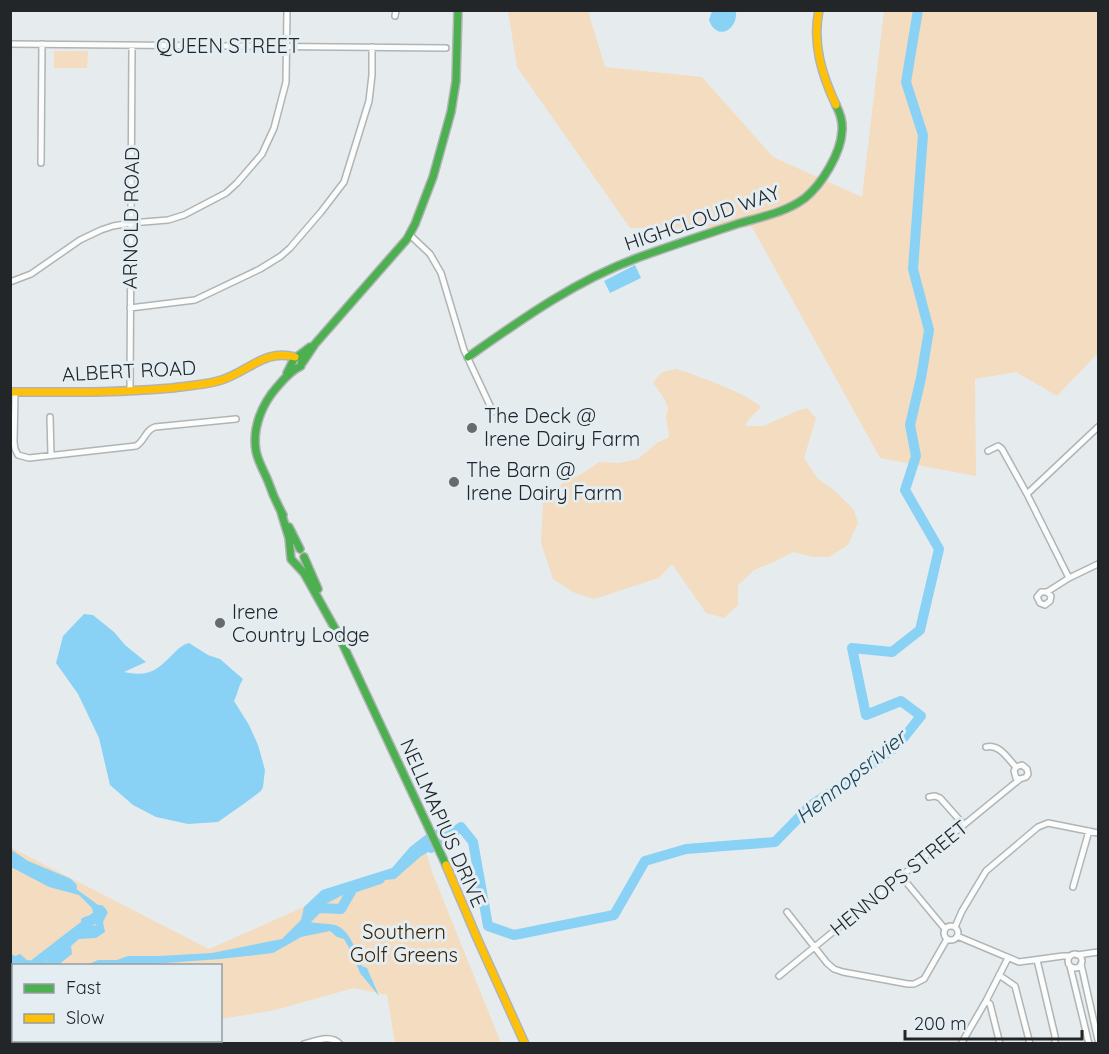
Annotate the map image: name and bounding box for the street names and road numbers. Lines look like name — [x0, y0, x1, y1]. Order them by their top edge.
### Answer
street label: QUEEN STREET — [156, 33, 300, 58]
street label: ARNOLD ROAD — [117, 147, 144, 289]
street label: HIGHCLOUD WAY — [621, 179, 783, 256]
street label: ALBERT ROAD — [61, 355, 197, 386]
street label: NELLMAPIUS DRIVE — [395, 735, 492, 911]
street label: HENNOPS STREET — [825, 814, 973, 941]

